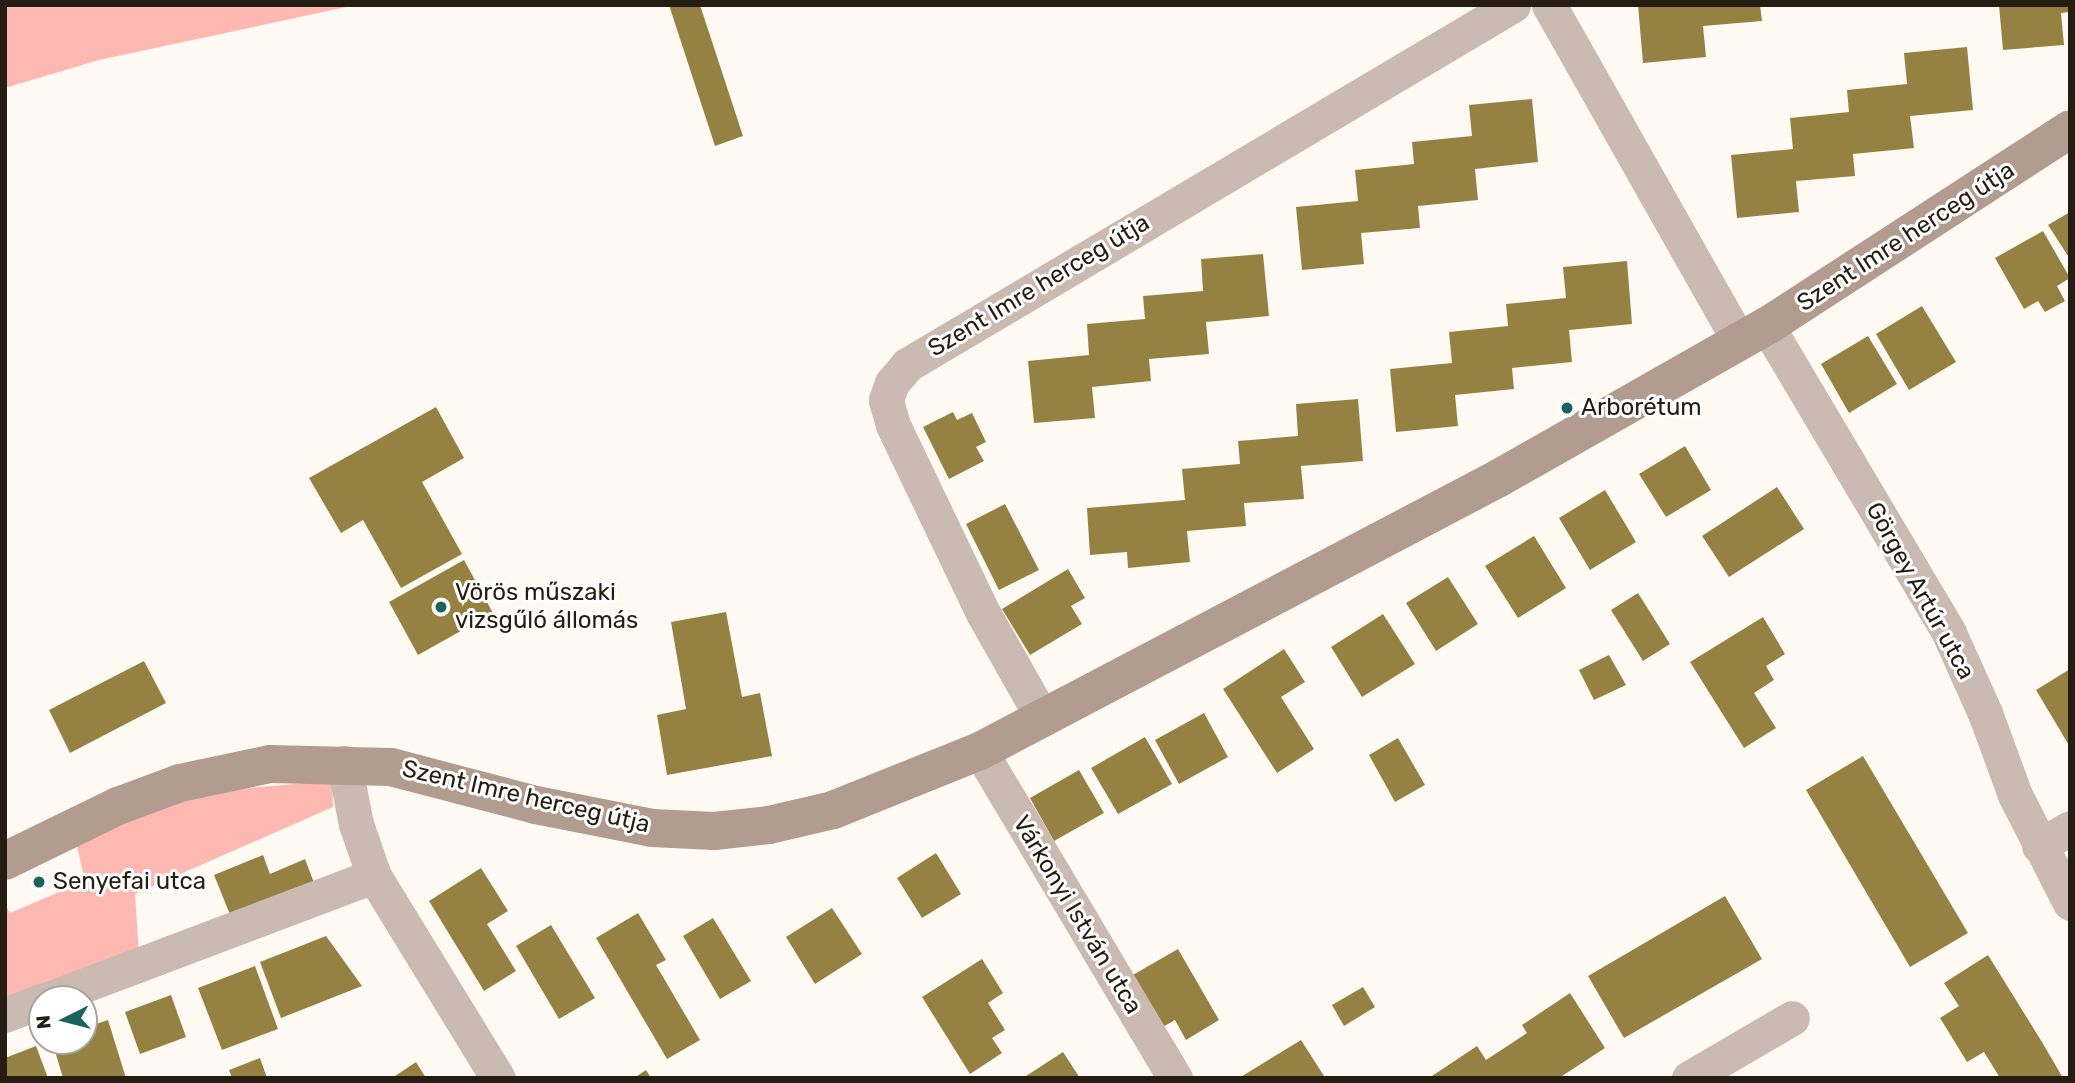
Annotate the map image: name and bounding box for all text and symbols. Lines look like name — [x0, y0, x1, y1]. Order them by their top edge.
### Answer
street label: Szent Imre herceg útja — [1792, 156, 2020, 318]
street label: Szent Imre herceg útja — [923, 208, 1155, 364]
place label: Arborétum — [1581, 394, 1702, 422]
marker: Arborétum — [1559, 400, 1575, 416]
street label: Görgey Artúr utca — [1859, 497, 1981, 685]
place label: Vörös műszaki vizsgűló állomás — [455, 579, 638, 635]
marker: Vörös műszaki vizsgűló állomás — [433, 599, 449, 615]
street label: Szent Imre herceg útja — [399, 754, 653, 840]
street label: Várkonyi István utca — [1006, 811, 1148, 1019]
place label: Senyefai utca — [53, 868, 206, 896]
marker: Senyefai utca — [31, 874, 47, 890]
north arrow — [28, 985, 98, 1055]
text: N — [31, 1014, 56, 1030]

